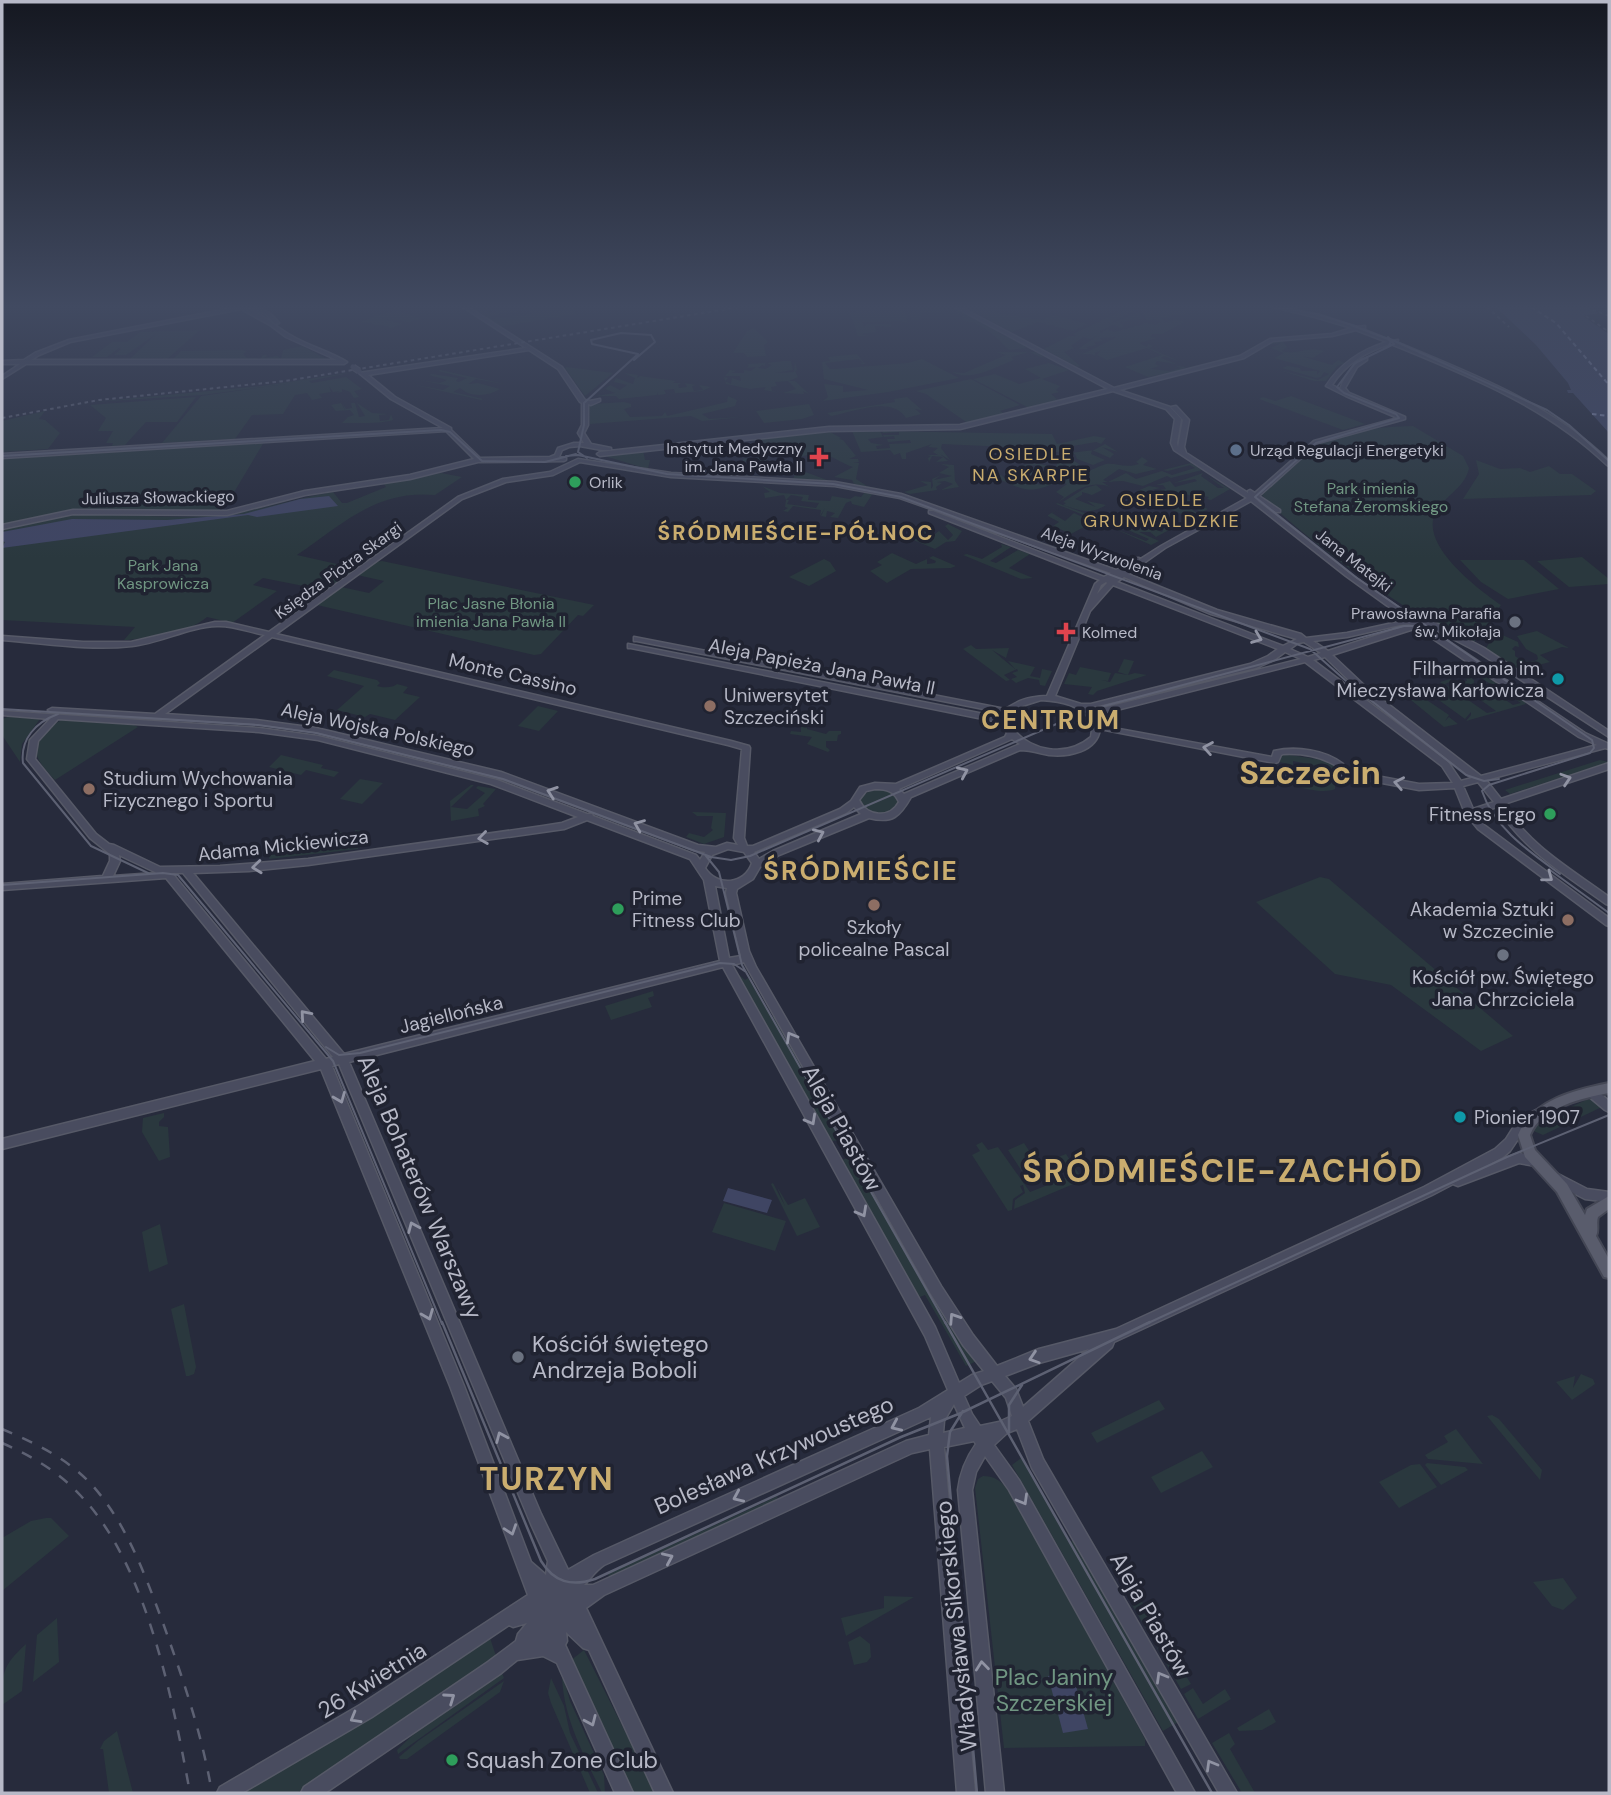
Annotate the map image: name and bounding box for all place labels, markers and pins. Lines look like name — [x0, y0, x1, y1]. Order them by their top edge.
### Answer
place label: Instytut Medyczny im. Jana Pawła II — [666, 438, 803, 477]
place label: Urząd Regulacji Energetyki — [1250, 440, 1444, 461]
marker: Urząd Regulacji Energetyki — [1228, 442, 1244, 458]
marker: Instytut Medyczny im. Jana Pawła II — [809, 447, 829, 467]
place label: Orlik — [589, 472, 623, 493]
marker: Orlik — [567, 474, 583, 490]
place label: Prawosławna Parafia św. Mikołaja — [1351, 603, 1501, 642]
marker: Prawosławna Parafia św. Mikołaja — [1507, 614, 1523, 630]
marker: Kolmed — [1056, 622, 1076, 642]
place label: Kolmed — [1082, 622, 1137, 643]
place label: Filharmonia im. Mieczysława Karłowicza — [1336, 656, 1544, 703]
marker: Filharmonia im. Mieczysława Karłowicza — [1550, 671, 1566, 687]
place label: Uniwersytet Szczeciński — [724, 683, 829, 730]
marker: Uniwersytet Szczeciński — [702, 698, 718, 714]
place label: Studium Wychowania Fizycznego i Sportu — [103, 766, 293, 813]
marker: Studium Wychowania Fizycznego i Sportu — [81, 781, 97, 797]
place label: Fitness Ergo — [1429, 802, 1536, 827]
marker: Fitness Ergo — [1542, 806, 1558, 822]
place label: Prime Fitness Club — [632, 886, 741, 933]
marker: Szkoły policealne Pascal — [866, 897, 882, 913]
place label: Akademia Sztuki w Szczecinie — [1410, 897, 1554, 944]
marker: Prime Fitness Club — [610, 901, 626, 917]
marker: Akademia Sztuki w Szczecinie — [1560, 912, 1576, 928]
place label: Szkoły policealne Pascal — [799, 915, 949, 962]
marker: Kościół pw. Świętego Jana Chrzciciela — [1495, 947, 1511, 963]
place label: Kościół pw. Świętego Jana Chrzciciela — [1412, 965, 1594, 1012]
place label: Pionier 1907 — [1474, 1105, 1580, 1130]
marker: Pionier 1907 — [1452, 1109, 1468, 1125]
place label: Kościół świętego Andrzeja Boboli — [532, 1329, 709, 1385]
marker: Kościół świętego Andrzeja Boboli — [510, 1349, 526, 1365]
place label: Squash Zone Club — [466, 1745, 658, 1775]
marker: Squash Zone Club — [444, 1752, 460, 1768]

